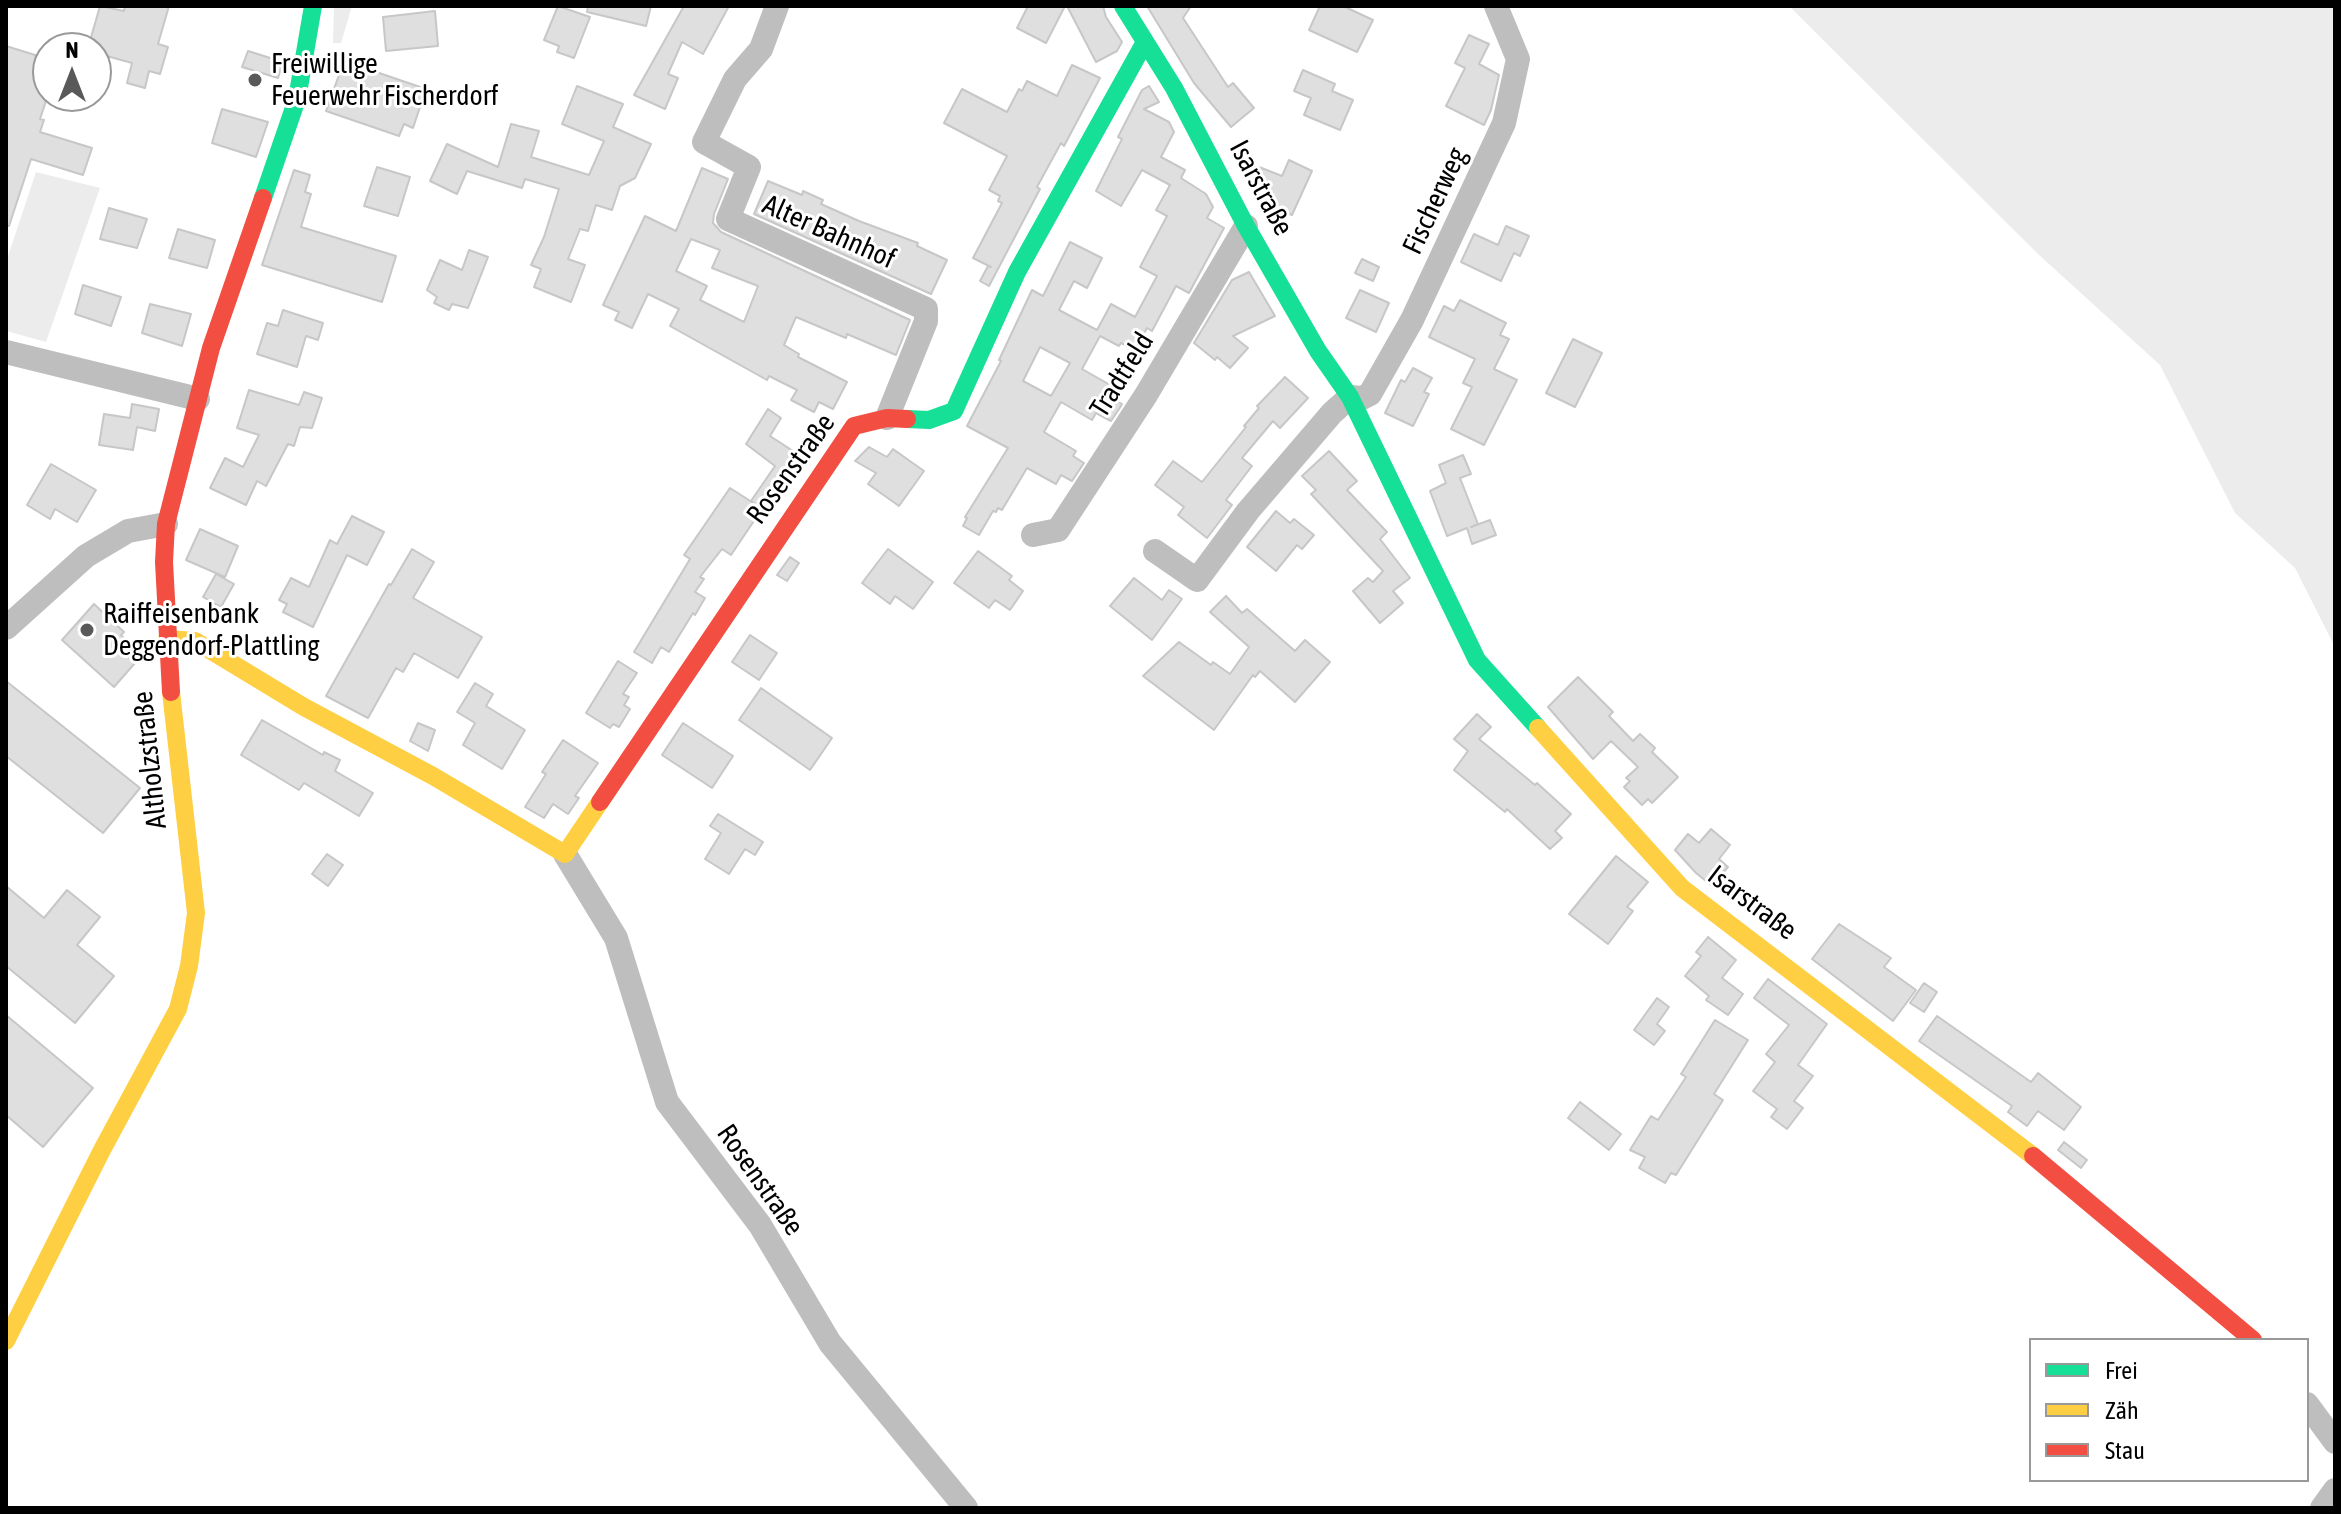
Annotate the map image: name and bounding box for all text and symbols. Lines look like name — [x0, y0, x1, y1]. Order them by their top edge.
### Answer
north arrow — [32, 32, 112, 112]
text: N — [66, 37, 78, 63]
place label: Freiwillige Feuerwehr Fischerdorf — [271, 47, 498, 113]
marker: Freiwillige Feuerwehr Fischerdorf — [246, 71, 264, 89]
street label: Isarstraße — [1222, 135, 1300, 241]
street label: Fischerweg — [1396, 142, 1474, 260]
street label: Alter Bahnhof — [757, 188, 901, 276]
street label: Tradtfeld — [1083, 326, 1161, 424]
street label: Rosenstraße — [740, 407, 842, 531]
place label: Raiffeisenbank Deggendorf-Plattling — [103, 597, 320, 663]
marker: Raiffeisenbank Deggendorf-Plattling — [78, 621, 96, 639]
street label: Altholzstraße — [126, 690, 174, 830]
street label: Isarstraße — [1701, 859, 1803, 947]
street label: Rosenstraße — [710, 1118, 810, 1242]
legend — [2029, 1338, 2309, 1482]
text: Frei — [2105, 1357, 2138, 1384]
text: Zäh — [2105, 1397, 2139, 1424]
text: Stau — [2105, 1437, 2145, 1464]

